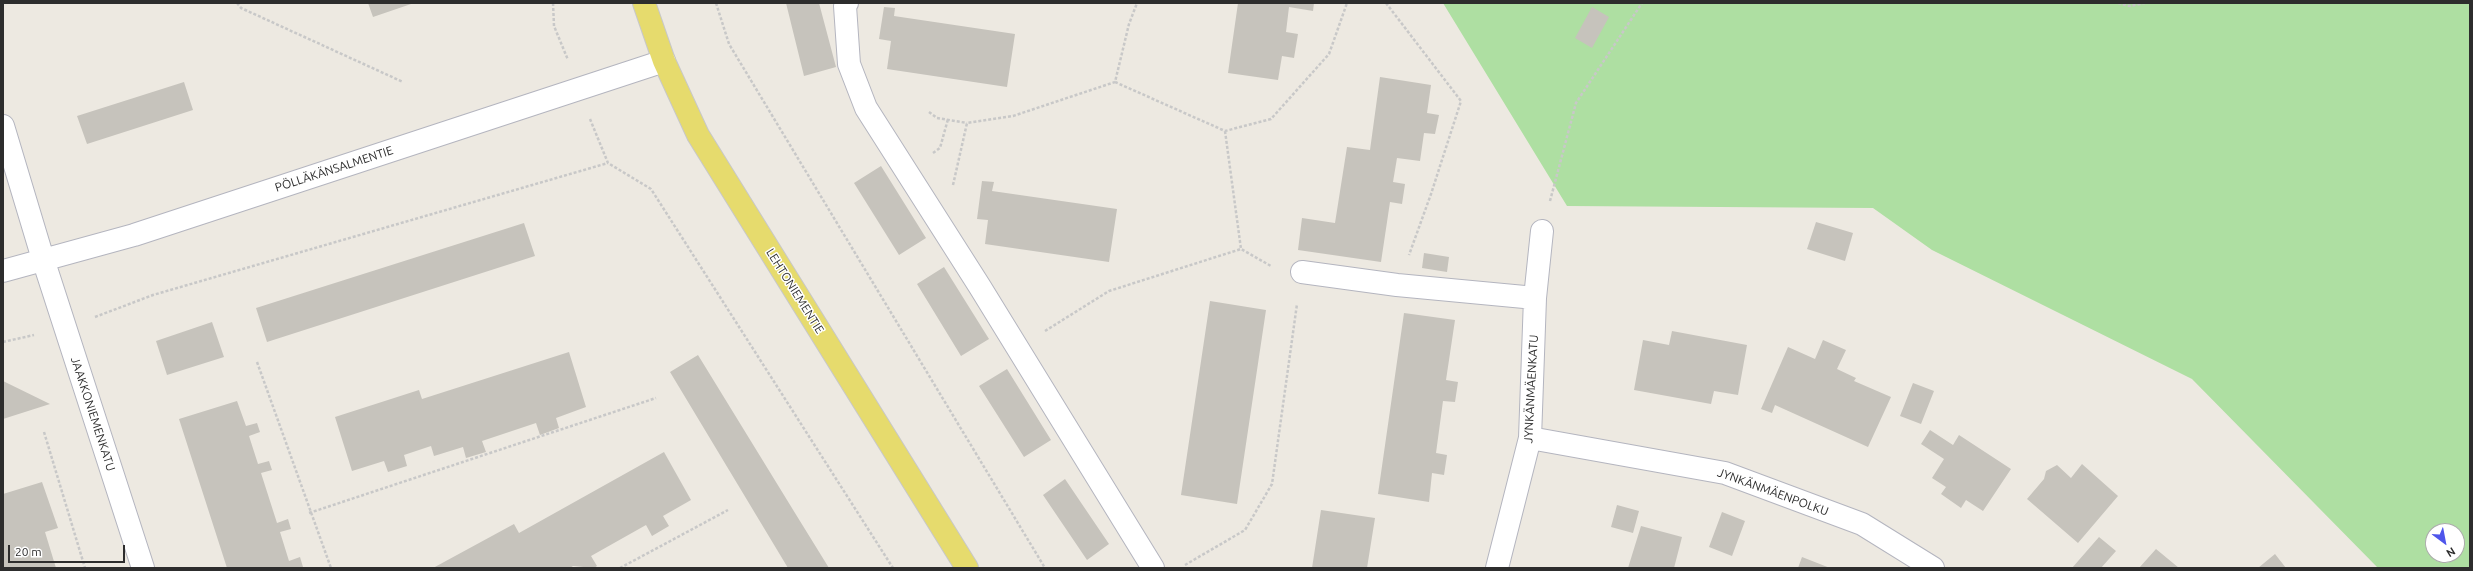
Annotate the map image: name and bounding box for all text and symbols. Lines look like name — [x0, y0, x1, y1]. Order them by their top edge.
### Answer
street label: PÖLLÄKÄNSALMENTIE — [273, 143, 395, 195]
street label: LEHTONIEMENTIE — [763, 246, 827, 336]
street label: JYNKÄNMÄENKATU — [1521, 334, 1541, 444]
street label: JAAKKONIEMENKATU — [68, 355, 118, 473]
street label: JYNKÄNMÄENPOLKU — [1716, 465, 1830, 519]
north arrow — [2425, 523, 2465, 563]
scale bar — [10, 537, 127, 563]
text: 20 m — [15, 545, 42, 558]
text: N — [2444, 545, 2457, 560]

